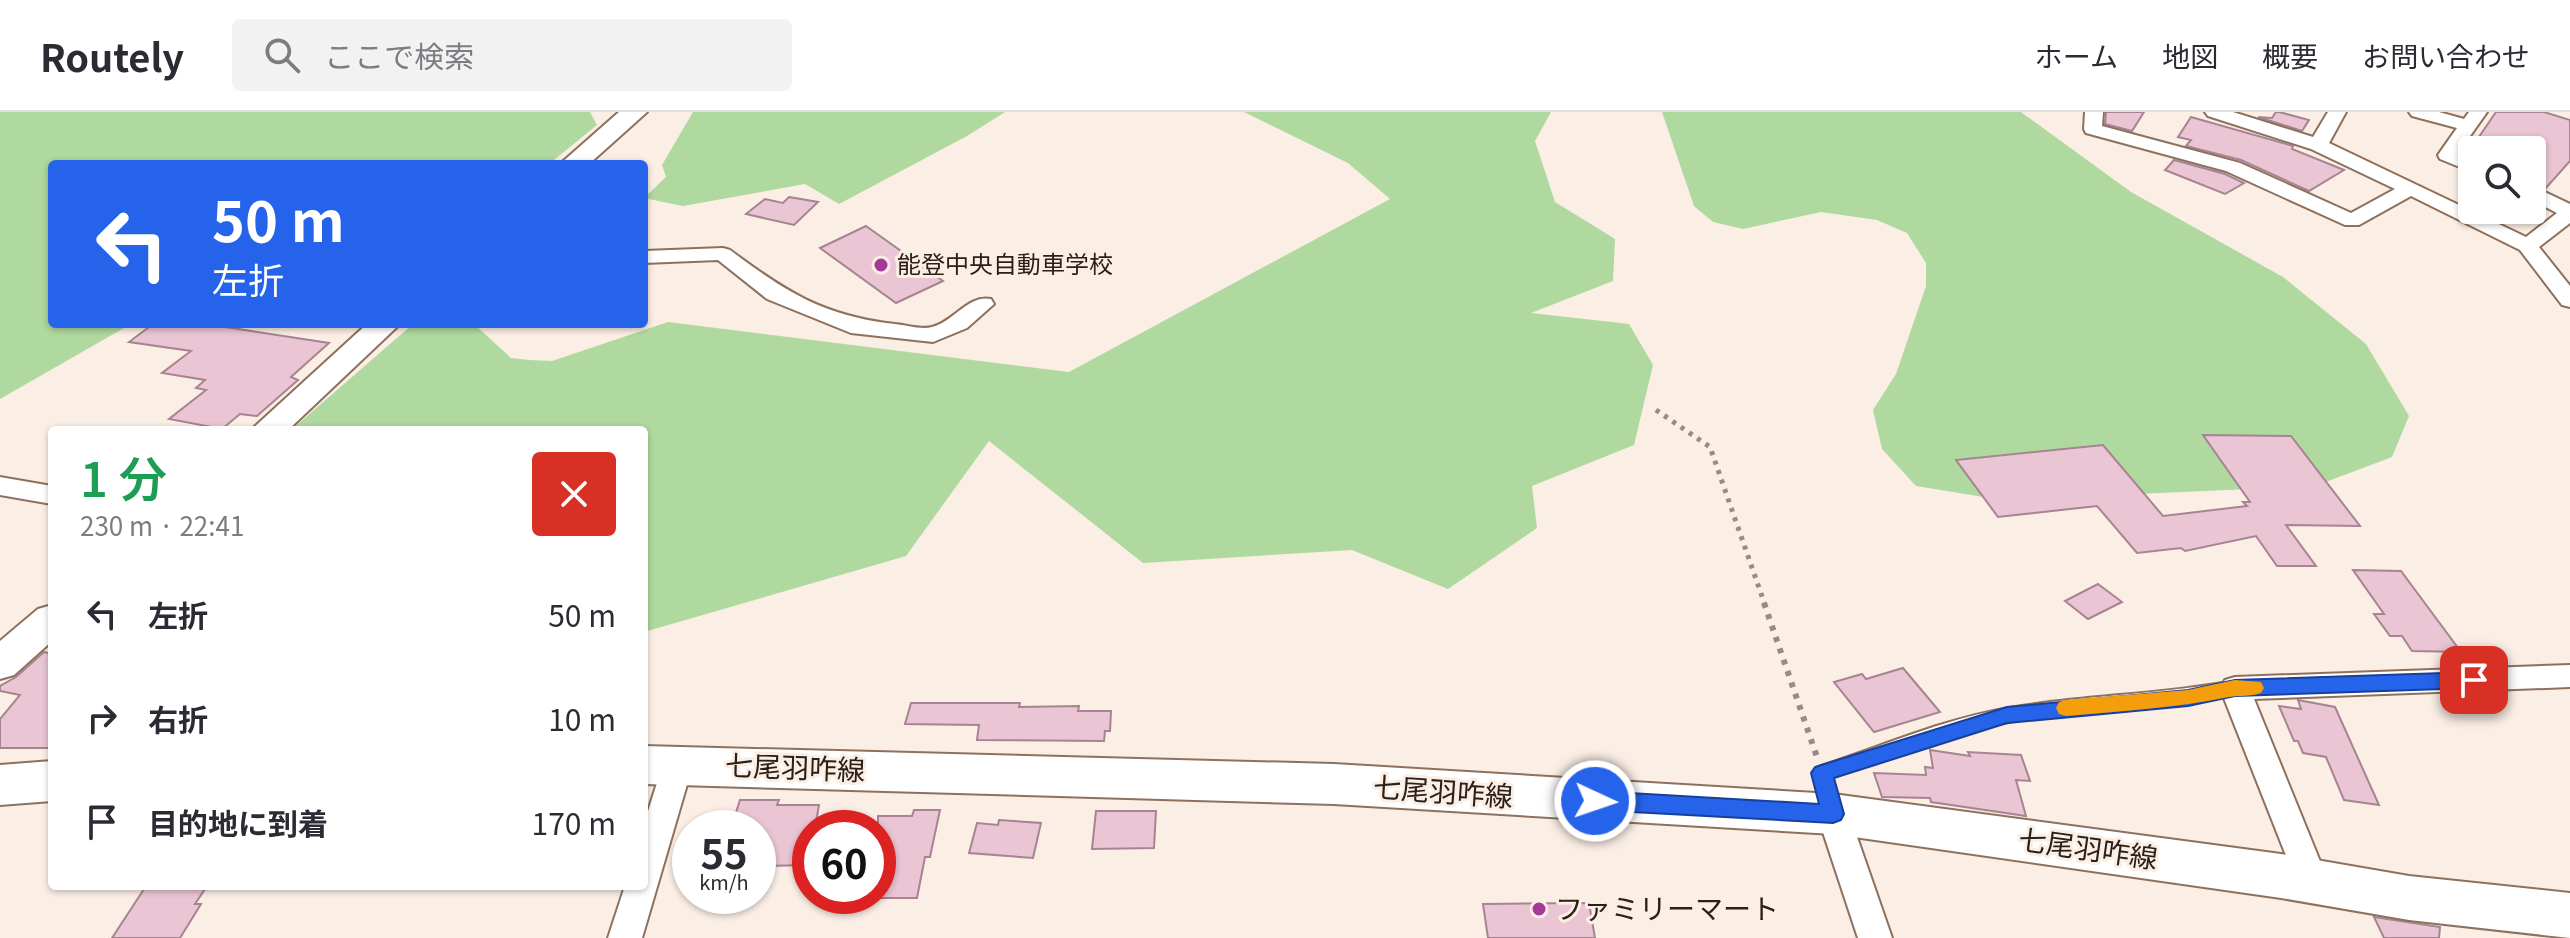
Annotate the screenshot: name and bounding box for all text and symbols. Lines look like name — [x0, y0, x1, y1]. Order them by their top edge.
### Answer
search box — [232, 19, 792, 91]
text: Routely — [40, 28, 184, 83]
icon: search — [260, 33, 304, 77]
text: ここで検索 — [324, 33, 474, 77]
text: ホーム — [2035, 35, 2118, 75]
text: 地図 — [2162, 35, 2218, 75]
text: 概要 — [2262, 35, 2318, 75]
text: お問い合わせ — [2362, 35, 2530, 75]
map controls — [2458, 136, 2546, 224]
button: search — [2458, 136, 2546, 224]
text: 50 m — [212, 177, 345, 258]
icon: left — [80, 192, 184, 296]
place label: 能登中央自動車学校 — [897, 245, 1113, 280]
text: 左折 — [212, 252, 284, 304]
marker: 能登中央自動車学校 — [872, 256, 890, 274]
text: 1 分 — [80, 441, 167, 511]
button: close — [532, 452, 616, 536]
text: 230 m · 22:41 — [80, 506, 244, 543]
icon: left — [80, 592, 124, 636]
text: 左折 — [148, 592, 208, 636]
text: 50 m — [548, 592, 616, 636]
pin — [2440, 646, 2508, 714]
icon: arrive — [2452, 658, 2496, 702]
icon: right — [80, 696, 124, 740]
text: 右折 — [148, 696, 208, 740]
text: 10 m — [548, 696, 616, 740]
street label: 七尾羽咋線 — [724, 744, 866, 788]
position arrow — [1553, 759, 1637, 843]
street label: 七尾羽咋線 — [1372, 765, 1514, 815]
icon: arrive — [80, 800, 124, 844]
text: 目的地に到着 — [148, 800, 328, 844]
text: 170 m — [532, 800, 616, 844]
speed limit sign: 60 — [792, 810, 896, 914]
street label: 七尾羽咋線 — [2016, 817, 2160, 877]
text: 55 — [700, 823, 748, 881]
text: km/h — [699, 867, 749, 896]
place label: ファミリーマート — [1555, 887, 1779, 927]
marker: ファミリーマート — [1530, 900, 1548, 918]

